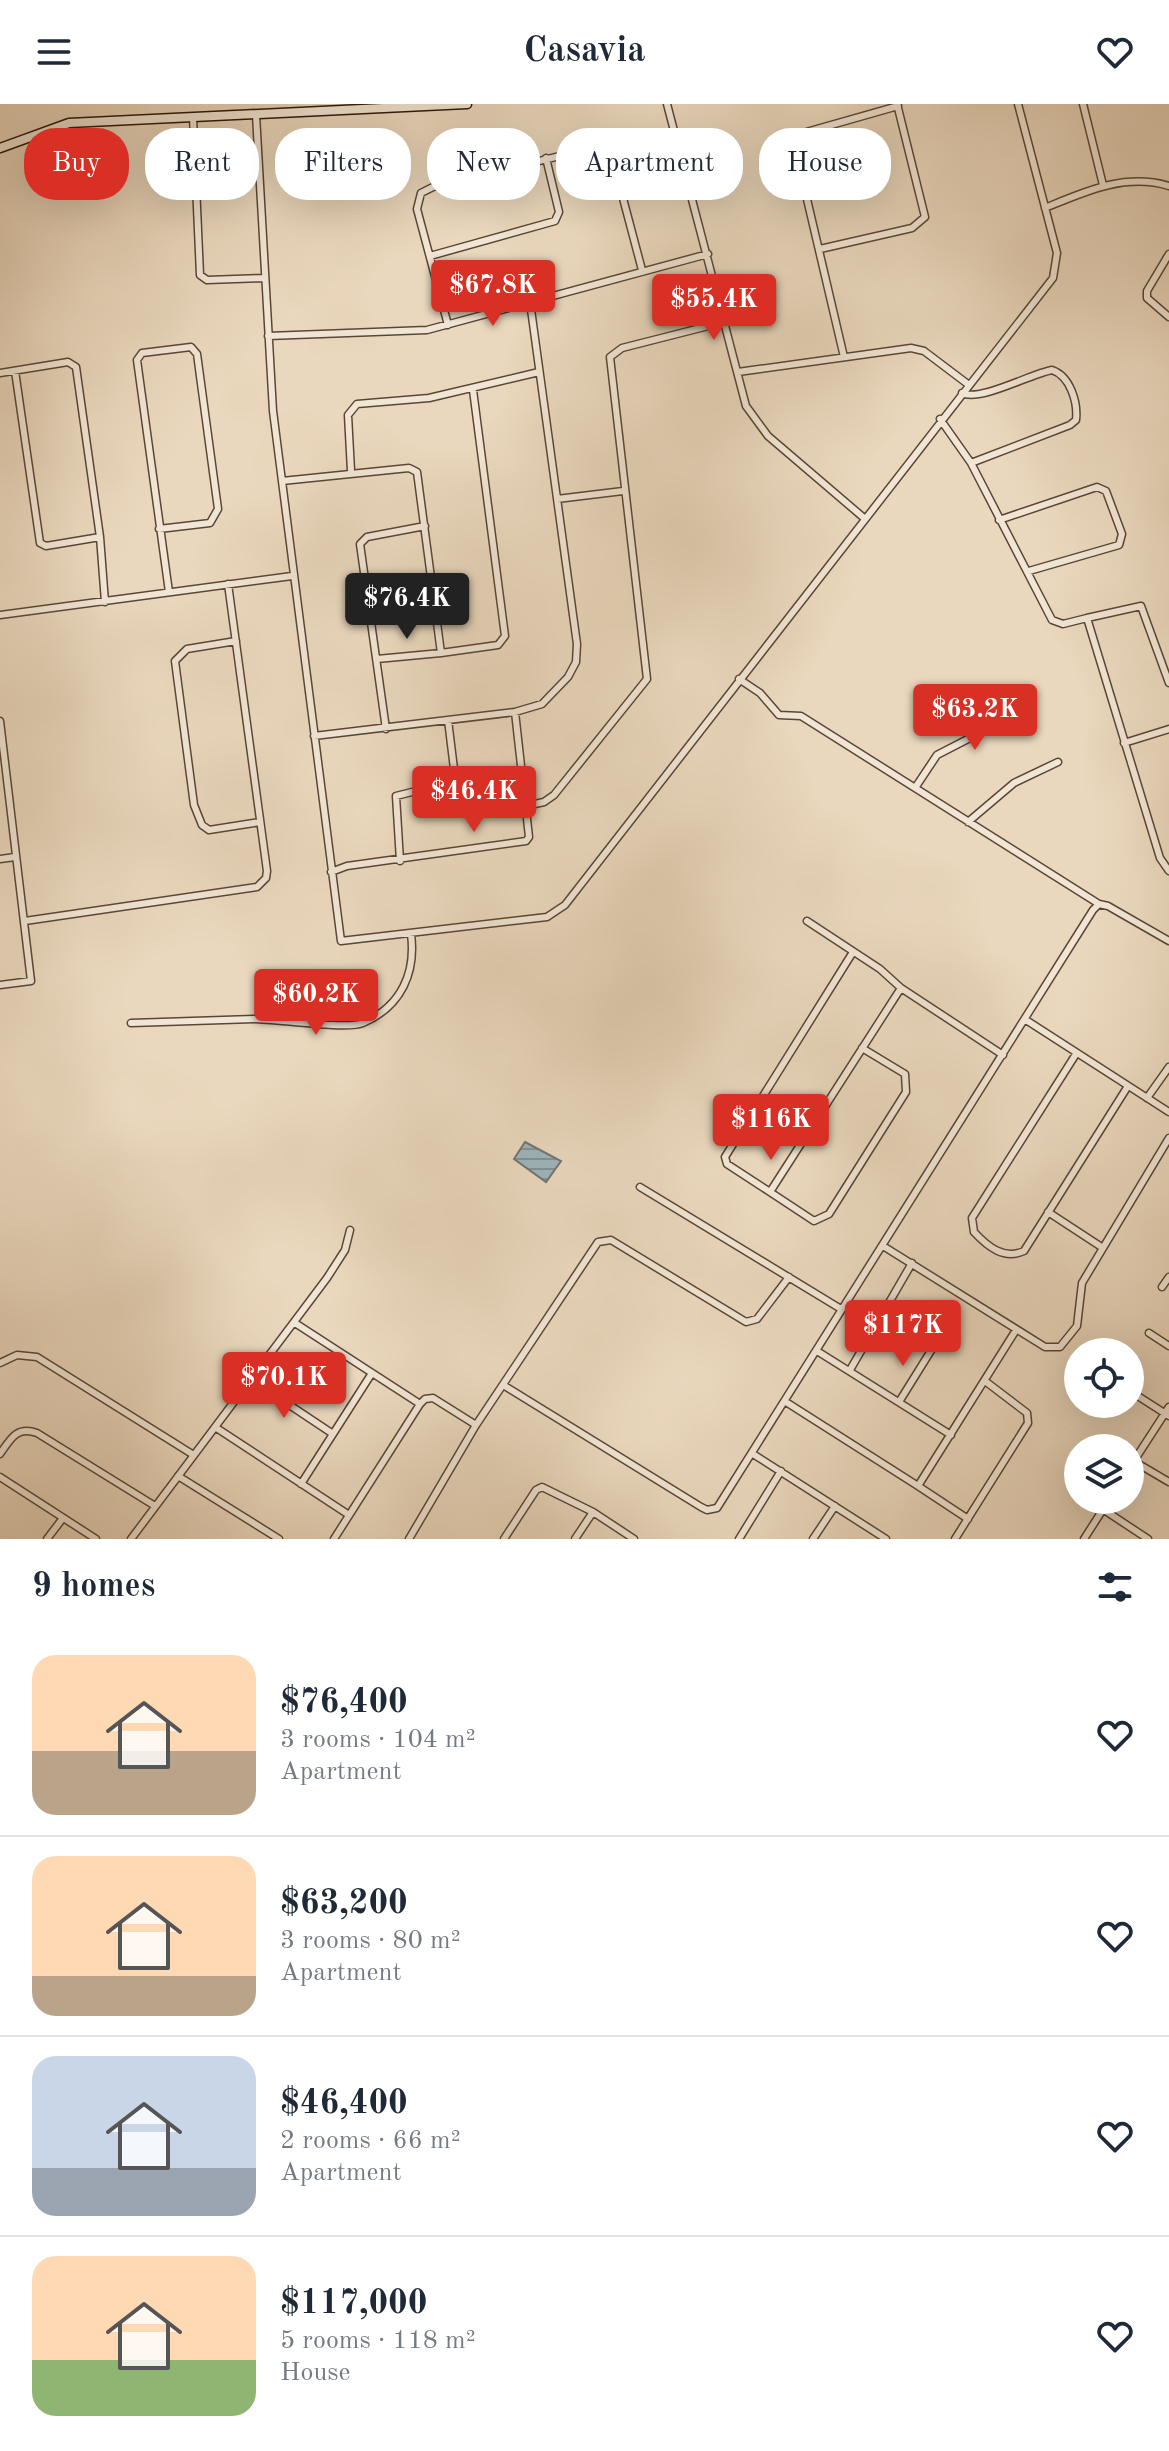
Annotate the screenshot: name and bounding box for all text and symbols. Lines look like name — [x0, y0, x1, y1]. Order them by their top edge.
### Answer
icon: menu — [32, 30, 76, 74]
icon: heart — [1093, 30, 1137, 74]
text: Casavia — [523, 34, 646, 70]
chip: Buy — [24, 128, 129, 200]
chip: Rent — [145, 128, 259, 200]
chip: Filters — [275, 128, 411, 200]
chip: New — [427, 128, 540, 200]
chip: Apartment — [556, 128, 743, 200]
chip: House — [759, 128, 891, 200]
pin: $67.8K — [428, 260, 558, 328]
text: $67.8K — [449, 273, 537, 299]
pin: $55.4K — [649, 274, 779, 342]
text: $55.4K — [670, 287, 758, 313]
pin: $76.4K — [342, 573, 472, 641]
text: $76.4K — [363, 586, 451, 612]
pin: $63.2K — [910, 684, 1040, 752]
text: $63.2K — [931, 697, 1019, 723]
pin: $46.4K — [409, 766, 539, 834]
text: $46.4K — [430, 779, 518, 805]
pin: $60.2K — [251, 969, 381, 1037]
text: $60.2K — [272, 982, 360, 1008]
pin: $116K — [715, 1094, 827, 1162]
text: $116K — [731, 1107, 811, 1133]
pin: $117K — [847, 1300, 959, 1368]
text: $117K — [863, 1313, 943, 1339]
map controls — [1064, 1338, 1144, 1514]
button: locate — [1064, 1338, 1144, 1418]
pin: $70.1K — [219, 1352, 349, 1420]
text: $70.1K — [240, 1365, 328, 1391]
button: layers — [1064, 1434, 1144, 1514]
icon: filters — [1093, 1565, 1137, 1609]
text: 9 homes — [32, 1570, 155, 1604]
text: $76,400 — [280, 1686, 408, 1720]
icon: home — [96, 1687, 192, 1783]
icon: heart — [1093, 1713, 1137, 1757]
text: 3 rooms · 104 m² — [280, 1727, 476, 1753]
text: Apartment — [280, 1759, 402, 1785]
text: $63,200 — [280, 1887, 408, 1921]
icon: home — [96, 1888, 192, 1984]
icon: heart — [1093, 1914, 1137, 1958]
text: 3 rooms · 80 m² — [280, 1928, 461, 1954]
text: Apartment — [280, 1960, 402, 1986]
text: $46,400 — [280, 2087, 408, 2121]
icon: home — [96, 2088, 192, 2184]
icon: heart — [1093, 2114, 1137, 2158]
text: 2 rooms · 66 m² — [280, 2128, 461, 2154]
text: Apartment — [280, 2160, 402, 2186]
text: $117,000 — [280, 2287, 428, 2321]
icon: home — [96, 2288, 192, 2384]
icon: heart — [1093, 2314, 1137, 2358]
text: 5 rooms · 118 m² — [280, 2328, 476, 2354]
text: House — [280, 2360, 351, 2386]

